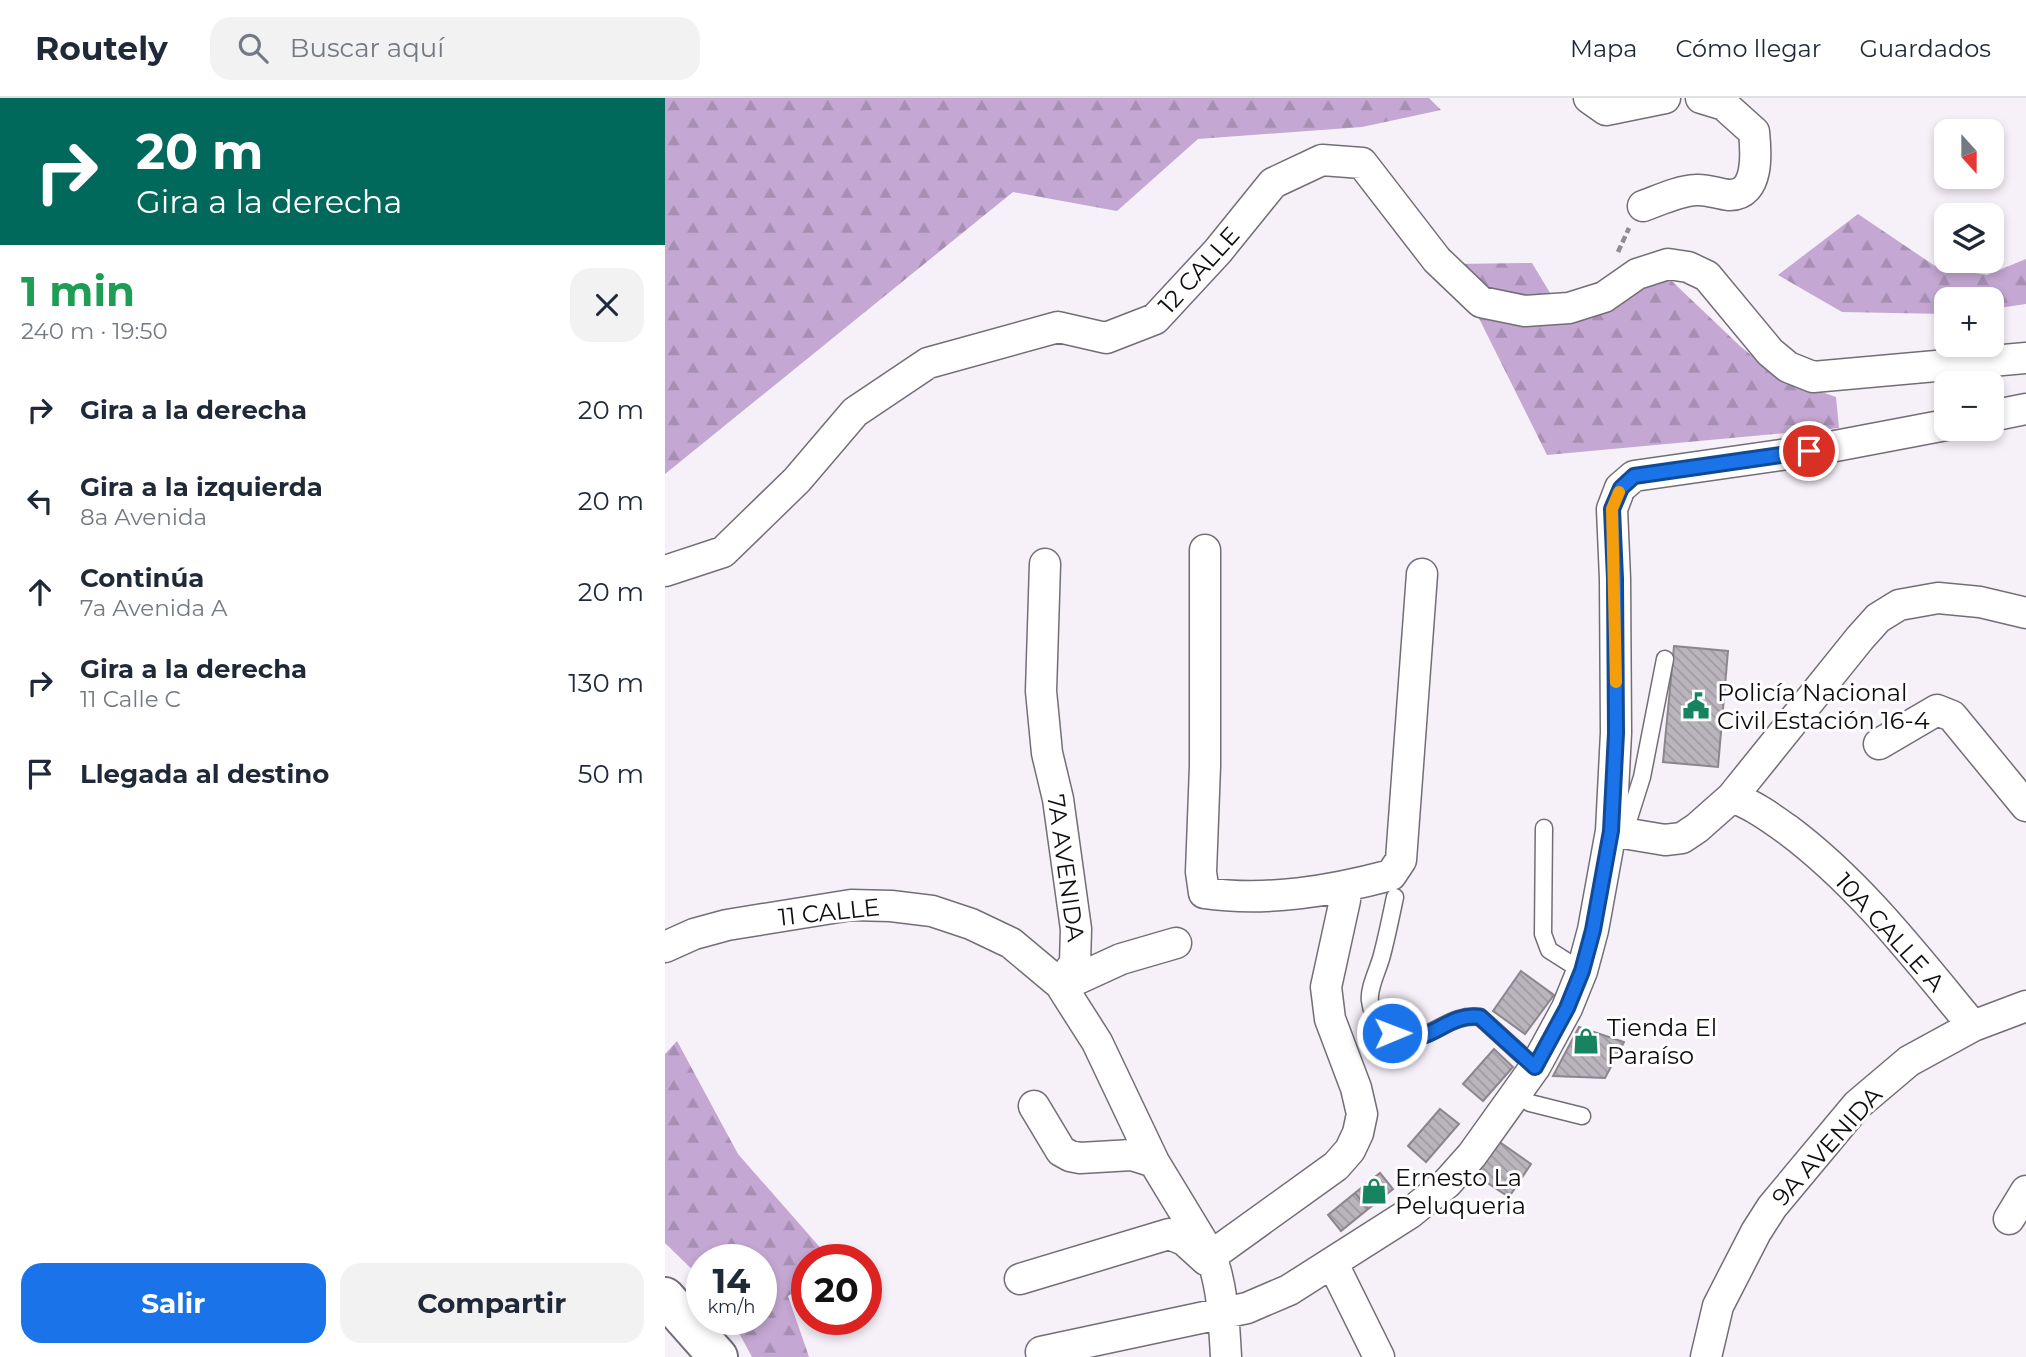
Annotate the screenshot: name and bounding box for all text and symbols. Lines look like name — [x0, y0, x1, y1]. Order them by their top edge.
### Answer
search box — [210, 17, 700, 80]
text: Routely — [35, 28, 168, 68]
icon: search — [234, 29, 272, 67]
text: Buscar aquí — [290, 32, 444, 64]
text: Mapa — [1570, 34, 1637, 63]
text: Cómo llegar — [1675, 34, 1821, 63]
text: Guardados — [1859, 34, 1991, 63]
north arrow — [1934, 119, 2004, 189]
map controls — [1934, 119, 2004, 441]
text: 20 m — [136, 122, 263, 181]
icon: right — [21, 126, 112, 217]
text: Gira a la derecha — [136, 182, 402, 221]
button: layers — [1934, 203, 2004, 273]
street label: 12 CALLE — [1153, 221, 1245, 319]
text: 1 min — [21, 265, 135, 317]
button: close — [570, 268, 644, 342]
button: + — [1934, 287, 2004, 357]
text: 240 m · 19:50 — [21, 317, 168, 345]
button: − — [1934, 371, 2004, 441]
icon: right — [21, 391, 59, 429]
text: Gira a la derecha — [80, 394, 307, 426]
text: 20 m — [578, 394, 644, 426]
pin — [1779, 421, 1839, 481]
icon: arrive — [1790, 432, 1828, 470]
text: Gira a la izquierda — [80, 471, 323, 503]
icon: left — [21, 482, 59, 520]
text: 20 m — [578, 485, 644, 517]
text: 8a Avenida — [80, 503, 207, 531]
text: Continúa — [80, 562, 204, 594]
icon: ahead — [21, 573, 59, 611]
text: 20 m — [578, 576, 644, 608]
text: 7a Avenida A — [80, 594, 228, 622]
text: Gira a la derecha — [80, 653, 307, 685]
icon: right — [21, 664, 59, 702]
text: 130 m — [568, 667, 644, 699]
place label: Policía Nacional Civil Estación 16-4 — [1717, 678, 1930, 735]
text: 11 Calle C — [80, 685, 181, 713]
public building icon: Policía Nacional Civil Estación 16-4 — [1681, 691, 1711, 721]
icon: arrive — [21, 755, 59, 793]
text: Llegada al destino — [80, 758, 329, 790]
text: 50 m — [578, 758, 644, 790]
street label: 7A AVENIDA — [1041, 793, 1091, 944]
street label: 10A CALLE A — [1829, 867, 1951, 998]
street label: 11 CALLE — [777, 892, 881, 932]
position arrow — [1355, 996, 1429, 1070]
place label: Tienda El Paraíso — [1607, 1013, 1717, 1070]
shop icon: Tienda El Paraíso — [1571, 1026, 1601, 1056]
street label: 9A AVENIDA — [1766, 1080, 1889, 1212]
place label: Ernesto La Peluqueria — [1395, 1163, 1526, 1220]
shop icon: Ernesto La Peluqueria — [1359, 1176, 1389, 1206]
speed limit sign: 20 — [791, 1244, 882, 1335]
text: 14 — [713, 1259, 750, 1302]
button: Salir — [21, 1263, 326, 1343]
button: Compartir — [340, 1263, 644, 1343]
text: km/h — [707, 1296, 756, 1318]

